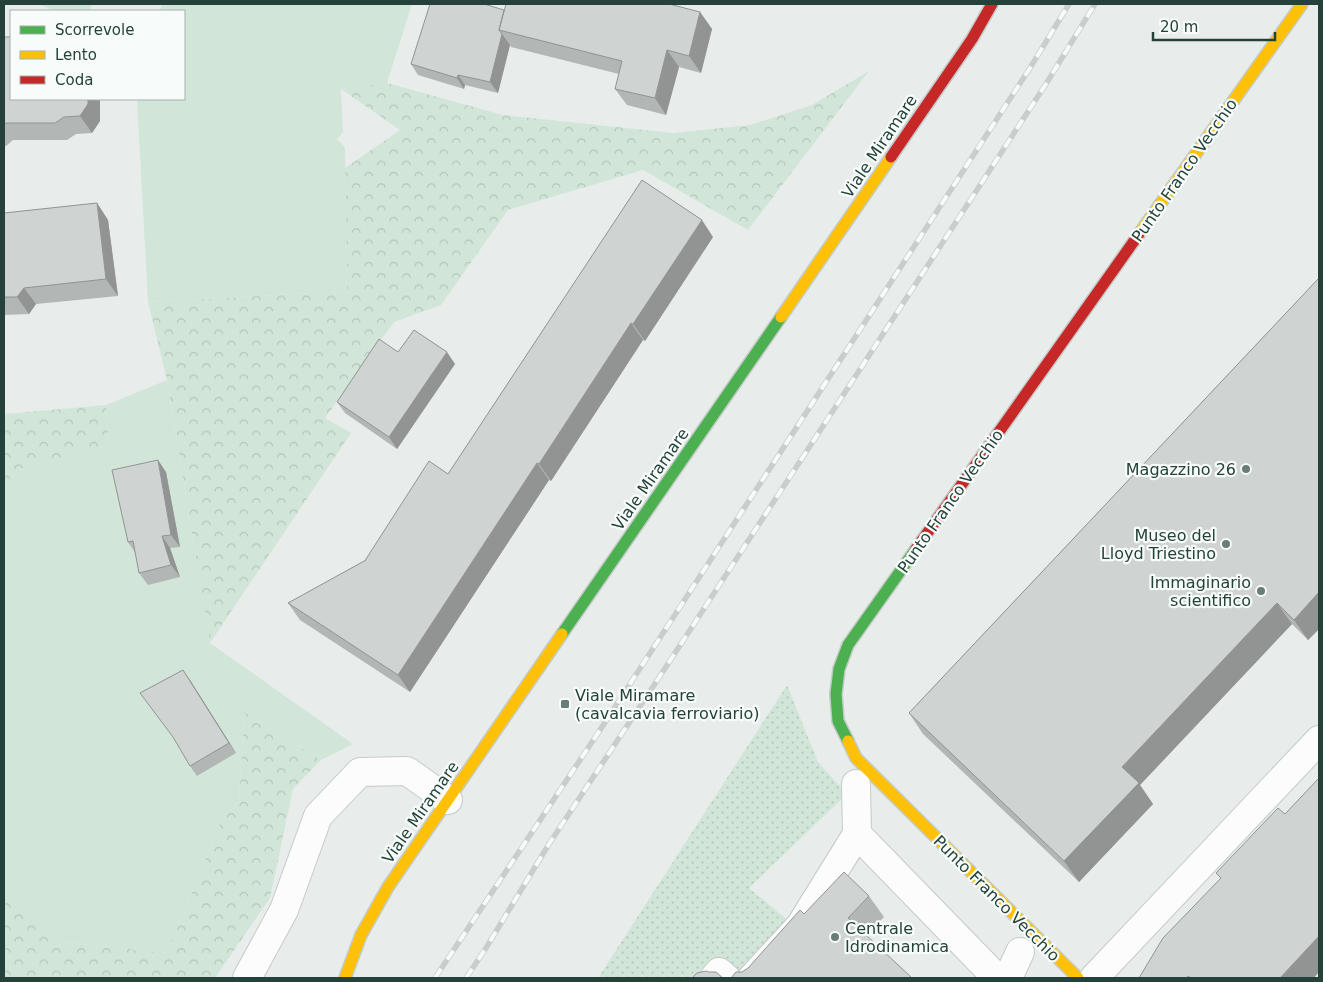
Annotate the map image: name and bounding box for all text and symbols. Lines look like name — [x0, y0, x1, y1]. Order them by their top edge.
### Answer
legend — [10, 10, 185, 100]
scale bar — [1153, 10, 1276, 42]
text: 20 m — [1160, 18, 1198, 36]
text: Scorrevole — [55, 21, 134, 39]
text: Lento — [55, 46, 97, 64]
text: Coda — [55, 71, 93, 89]
street label: Viale Miramare — [838, 91, 921, 201]
street label: Punto Franco Vecchio — [1128, 95, 1241, 246]
street label: Viale Miramare — [608, 425, 693, 534]
street label: Punto Franco Vecchio — [894, 426, 1007, 577]
place label: Magazzino 26 — [1126, 460, 1236, 479]
marker: Magazzino 26 — [1240, 463, 1252, 475]
place label: Museo del Lloyd Triestino — [1101, 526, 1216, 563]
marker: Museo del Lloyd Triestino — [1220, 538, 1232, 550]
place label: Immaginario scientifico — [1150, 573, 1251, 610]
marker: Immaginario scientifico — [1255, 585, 1267, 597]
place label: Viale Miramare (cavalcavia ferroviario) — [575, 686, 760, 723]
marker: Viale Miramare (cavalcavia ferroviario) — [559, 698, 571, 710]
street label: Viale Miramare — [378, 758, 463, 867]
street label: Punto Franco Vecchio — [930, 831, 1064, 965]
place label: Centrale Idrodinamica — [845, 919, 949, 956]
marker: Centrale Idrodinamica — [829, 931, 841, 943]

